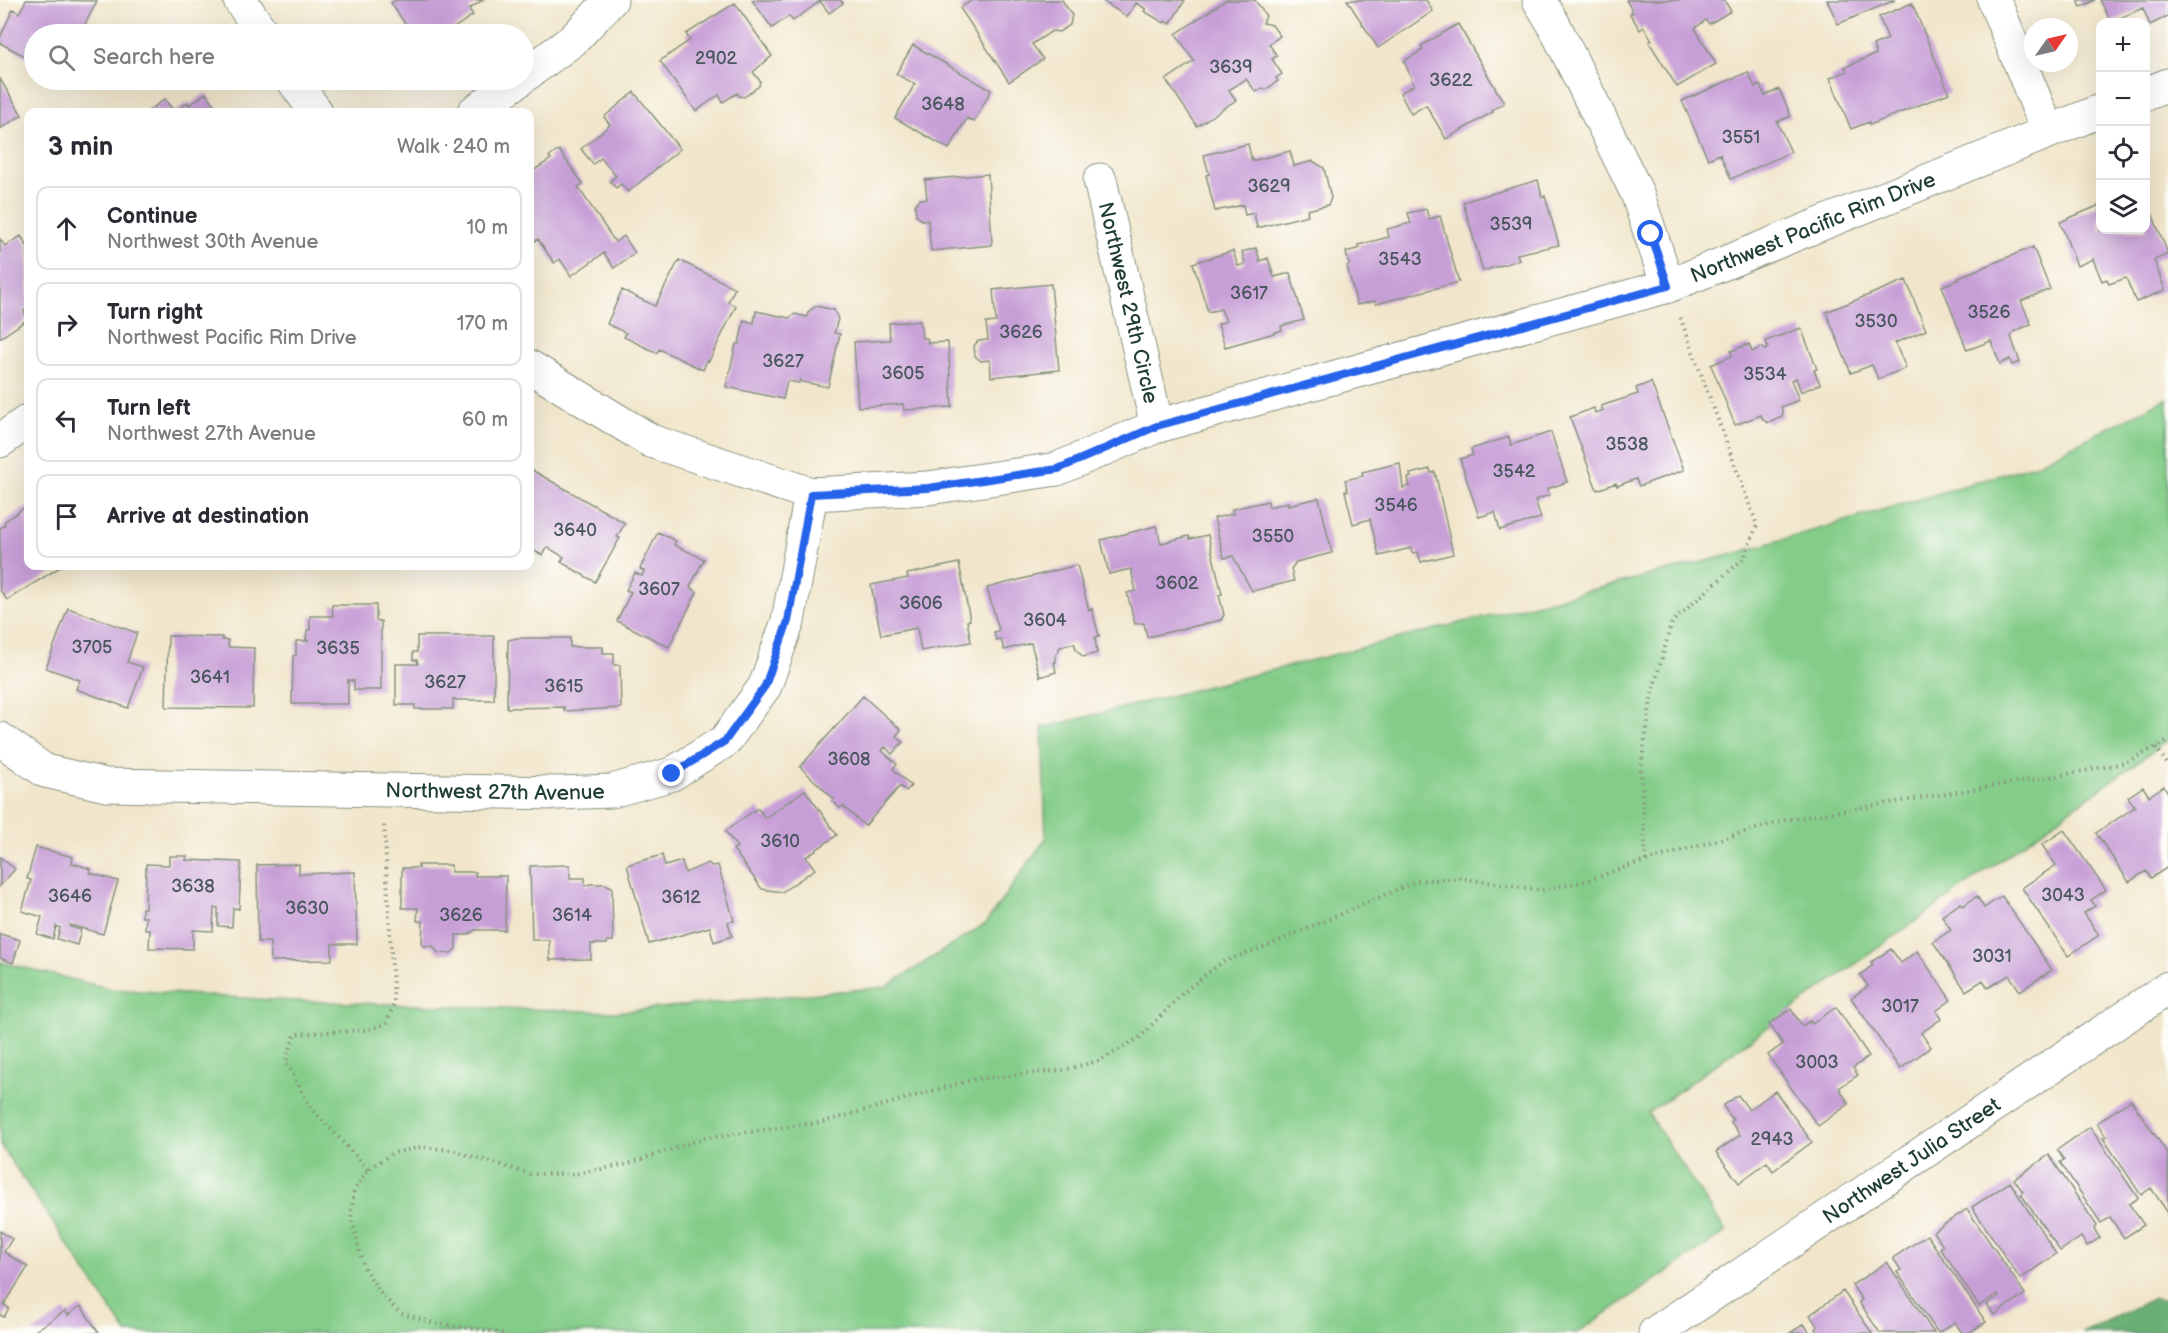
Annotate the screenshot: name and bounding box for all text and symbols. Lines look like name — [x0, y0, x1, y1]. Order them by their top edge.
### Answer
north arrow — [2024, 18, 2078, 72]
map controls — [2096, 18, 2150, 234]
button: + — [2096, 18, 2150, 72]
search box — [24, 24, 534, 90]
icon: search — [45, 41, 78, 74]
text: Search here — [93, 44, 215, 71]
house number: 2902 — [695, 48, 737, 69]
house number: 3639 — [1209, 57, 1253, 78]
house number: 3622 — [1429, 70, 1473, 91]
button: − — [2096, 72, 2150, 126]
house number: 3648 — [921, 94, 965, 115]
button: locate — [2096, 126, 2150, 180]
house number: 3551 — [1722, 127, 1760, 148]
text: 3 min — [48, 132, 113, 163]
text: Walk · 240 m — [397, 135, 510, 159]
street label: Northwest Pacific Rim Drive — [1687, 166, 1939, 288]
house number: 3629 — [1247, 176, 1291, 197]
button: layers — [2096, 180, 2150, 234]
street label: Northwest 29th Circle — [1093, 200, 1164, 406]
text: Continue — [107, 203, 197, 230]
icon: ahead — [50, 212, 83, 245]
house number: 3539 — [1490, 214, 1532, 235]
text: 10 m — [467, 216, 508, 240]
route start — [1637, 220, 1663, 246]
text: Northwest 30th Avenue — [107, 230, 318, 254]
house number: 3543 — [1378, 249, 1422, 270]
house number: 3617 — [1230, 283, 1268, 304]
text: Turn right — [107, 299, 203, 326]
house number: 3526 — [1967, 302, 2011, 323]
icon: right — [50, 308, 83, 341]
house number: 3530 — [1854, 311, 1898, 332]
text: 170 m — [457, 312, 508, 336]
house number: 3626 — [999, 322, 1043, 343]
text: Northwest Pacific Rim Drive — [107, 326, 357, 350]
house number: 3627 — [762, 351, 804, 372]
house number: 3605 — [882, 363, 924, 384]
house number: 3534 — [1743, 364, 1787, 385]
text: Turn left — [107, 395, 191, 422]
icon: left — [50, 404, 83, 437]
text: 60 m — [462, 408, 508, 432]
text: Northwest 27th Avenue — [107, 422, 316, 446]
house number: 3538 — [1606, 434, 1648, 455]
house number: 3542 — [1493, 461, 1536, 482]
house number: 3546 — [1374, 495, 1418, 516]
icon: arrive — [50, 500, 83, 533]
text: Arrive at destination — [107, 503, 309, 530]
house number: 3640 — [553, 520, 597, 541]
house number: 3550 — [1252, 526, 1294, 547]
house number: 3602 — [1155, 573, 1199, 594]
house number: 3607 — [638, 579, 680, 600]
house number: 3606 — [899, 593, 943, 614]
house number: 3604 — [1023, 610, 1067, 631]
house number: 3705 — [72, 637, 112, 658]
house number: 3635 — [316, 638, 360, 659]
house number: 3641 — [190, 667, 230, 688]
house number: 3627 — [424, 672, 466, 693]
house number: 3615 — [544, 676, 584, 697]
house number: 3608 — [827, 749, 871, 770]
route end — [658, 760, 684, 786]
street label: Northwest 27th Avenue — [385, 777, 605, 806]
house number: 3610 — [760, 831, 800, 852]
house number: 3638 — [171, 876, 215, 897]
house number: 3043 — [2041, 885, 2085, 906]
house number: 3646 — [48, 886, 92, 907]
house number: 3612 — [661, 887, 701, 908]
house number: 3630 — [285, 898, 329, 919]
house number: 3626 — [439, 905, 483, 926]
house number: 3614 — [552, 905, 592, 926]
house number: 3031 — [1972, 946, 2012, 967]
house number: 3017 — [1881, 996, 1919, 1017]
house number: 3003 — [1795, 1052, 1839, 1073]
street label: Northwest Julia Street — [1818, 1092, 2005, 1229]
house number: 2943 — [1750, 1129, 1794, 1150]

